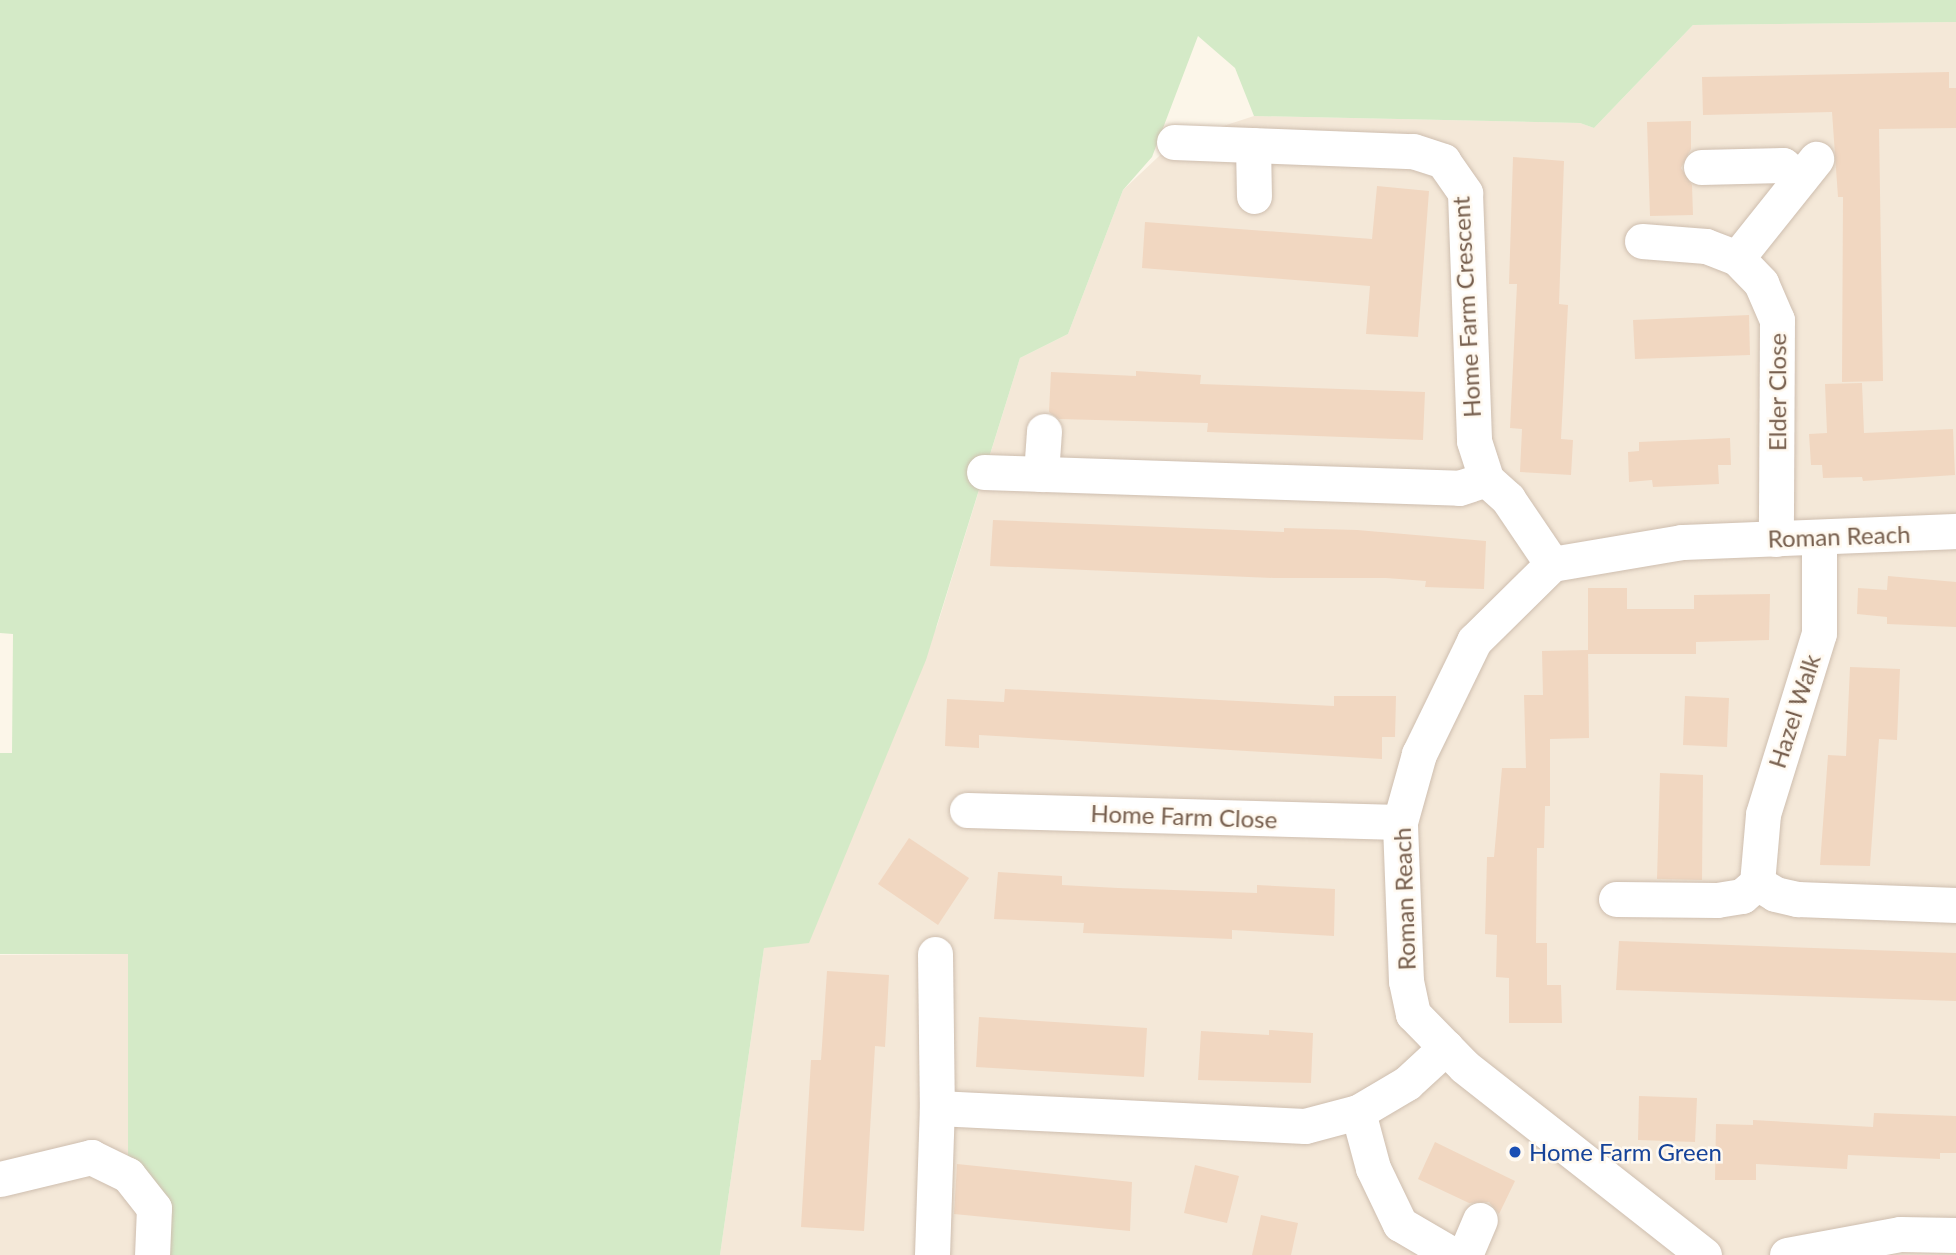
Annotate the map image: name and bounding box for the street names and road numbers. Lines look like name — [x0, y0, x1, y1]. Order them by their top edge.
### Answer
street label: Home Farm Crescent — [1446, 196, 1486, 418]
street label: Elder Close — [1763, 333, 1791, 451]
street label: Roman Reach — [1767, 519, 1911, 553]
street label: Hazel Walk — [1762, 650, 1826, 772]
street label: Home Farm Close — [1090, 798, 1278, 834]
street label: Roman Reach — [1387, 827, 1421, 971]

